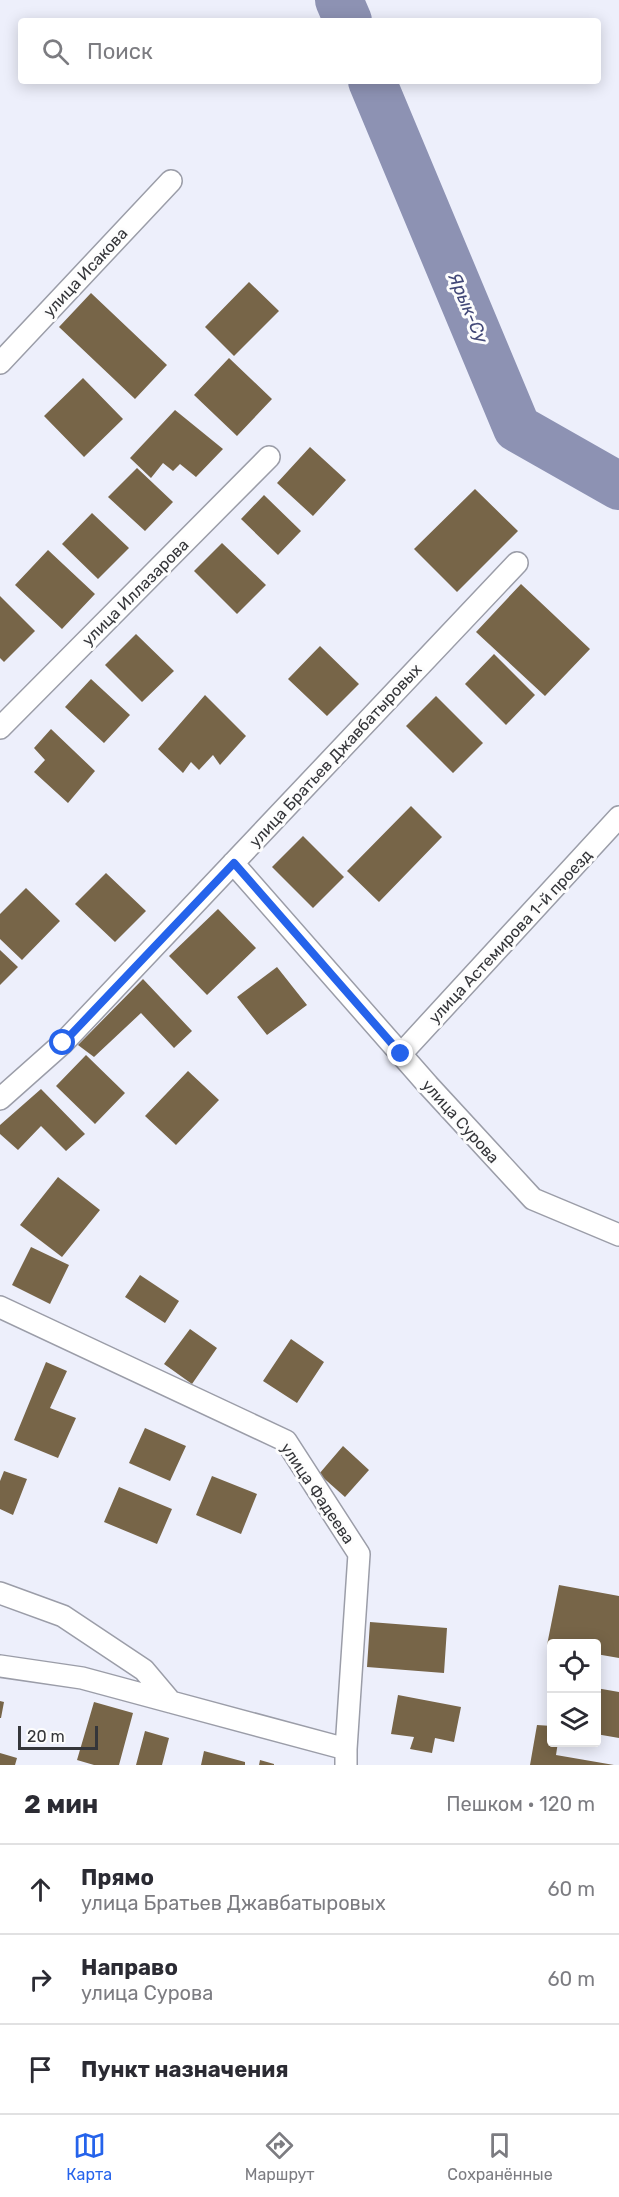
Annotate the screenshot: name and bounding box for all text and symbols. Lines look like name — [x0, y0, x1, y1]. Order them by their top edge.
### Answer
search box — [18, 18, 601, 84]
icon: search — [39, 35, 72, 68]
text: Поиск — [87, 38, 153, 65]
street label: улица Исакова — [39, 224, 131, 321]
water label: Ярык-Су — [443, 269, 493, 348]
street label: улица Иллазарова — [78, 535, 193, 650]
street label: улица Братьев Джавбатыровых — [245, 659, 426, 851]
street label: улица Астемирова 1-й проезд — [425, 845, 596, 1027]
route start — [49, 1029, 75, 1055]
route end — [387, 1040, 413, 1066]
street label: улица Сурова — [418, 1076, 503, 1167]
street label: улица Фадеева — [277, 1439, 358, 1547]
map controls — [547, 1639, 601, 1747]
button: locate — [547, 1639, 601, 1693]
button: layers — [547, 1693, 601, 1747]
scale bar — [18, 1723, 98, 1750]
text: 20 m — [27, 1727, 65, 1746]
text: 2 мин — [24, 1789, 98, 1820]
text: Пешком · 120 m — [446, 1792, 595, 1816]
text: Прямо — [81, 1864, 154, 1891]
icon: ahead — [24, 1873, 57, 1906]
text: 60 m — [548, 1877, 595, 1901]
text: улица Братьев Джавбатыровых — [81, 1891, 386, 1915]
text: Направо — [81, 1954, 178, 1981]
icon: right — [24, 1963, 57, 1996]
text: 60 m — [548, 1967, 595, 1991]
text: улица Сурова — [81, 1981, 213, 2005]
icon: arrive — [24, 2053, 57, 2086]
text: Пункт назначения — [81, 2056, 289, 2083]
tab: Карта — [66, 2129, 112, 2184]
tab: Маршрут — [245, 2129, 315, 2184]
tab: Сохранённые — [447, 2129, 553, 2184]

